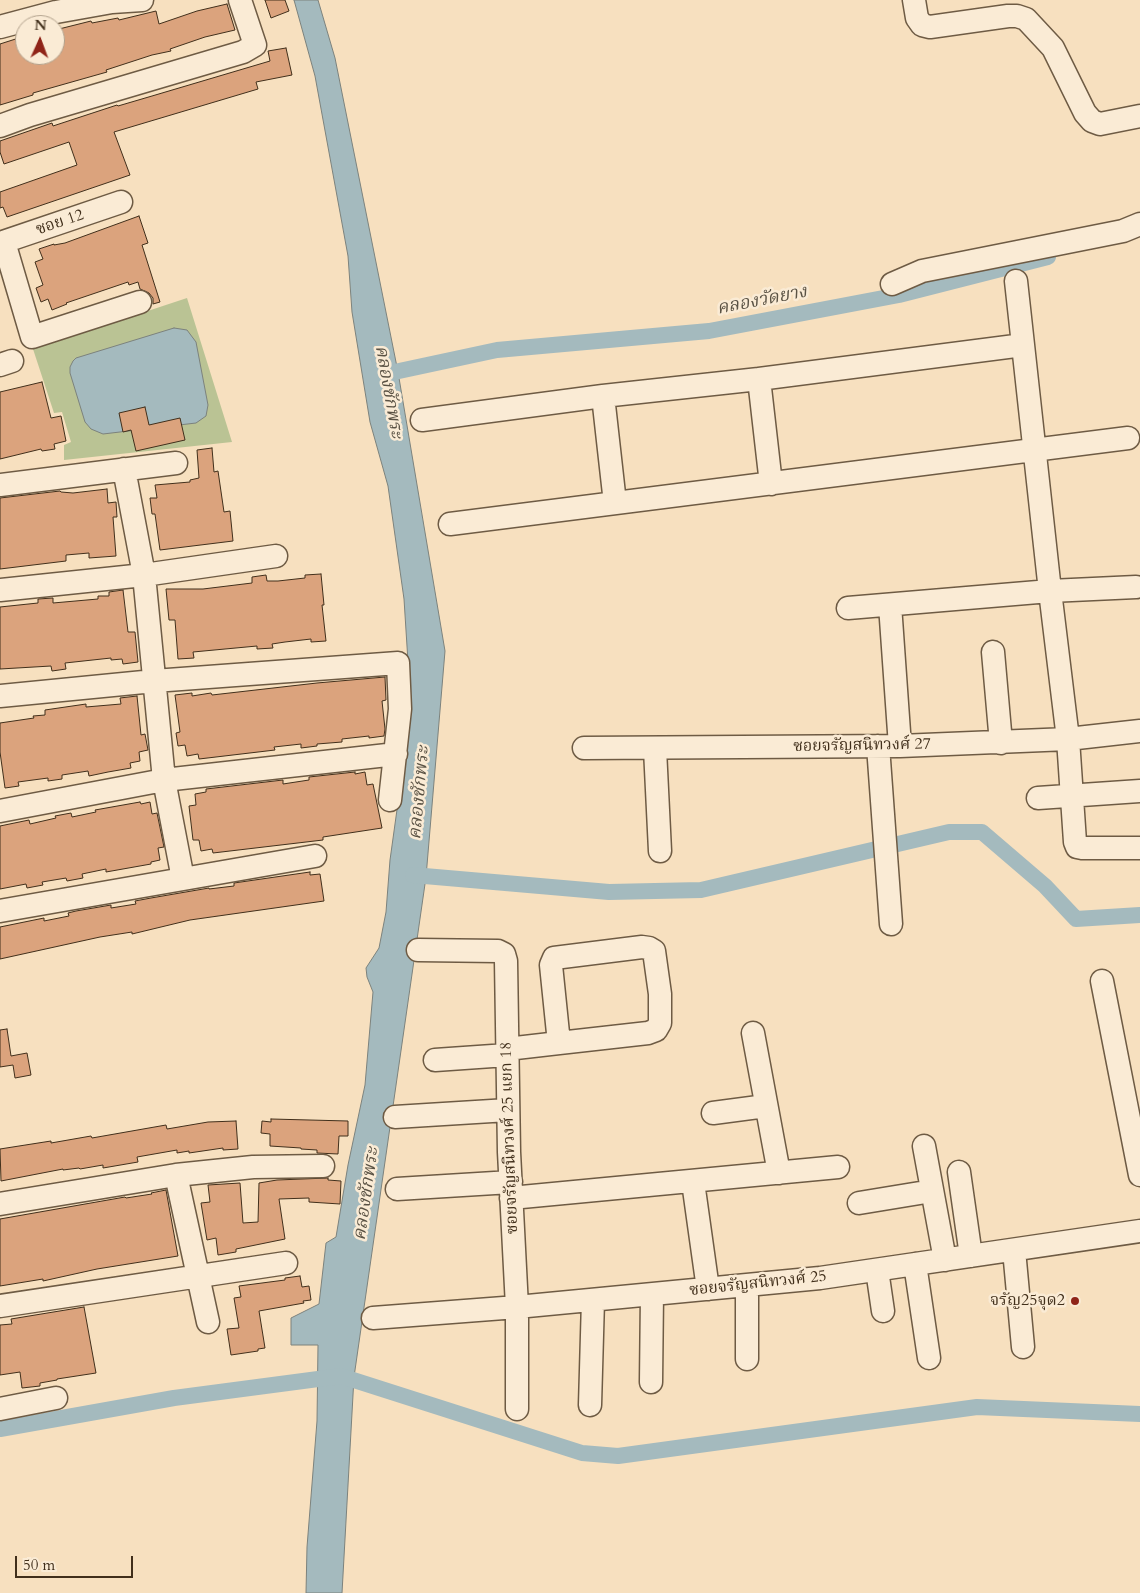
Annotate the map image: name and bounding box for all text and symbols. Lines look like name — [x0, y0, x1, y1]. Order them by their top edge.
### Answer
north arrow — [15, 15, 65, 65]
text: N — [34, 16, 47, 35]
street label: ซอย 12 — [34, 206, 86, 240]
water label: คลองวัดยาง — [715, 282, 809, 320]
water label: คลองชักพระ — [369, 344, 407, 440]
street label: ซอยจรัญสนิทวงศ์ 27 — [793, 735, 931, 757]
water label: คลองชักพระ — [405, 745, 435, 841]
street label: ซอยจรัญสนิทวงศ์ 25 แยก 18 — [497, 1041, 523, 1235]
water label: คลองชักพระ — [350, 1146, 384, 1242]
street label: ซอยจรัญสนิทวงศ์ 25 — [688, 1267, 828, 1301]
place label: จรัญ25จุด2 — [990, 1291, 1065, 1311]
marker: จรัญ25จุด2 — [1069, 1295, 1081, 1307]
scale bar — [18, 1546, 135, 1578]
text: 50 m — [23, 1555, 55, 1575]

